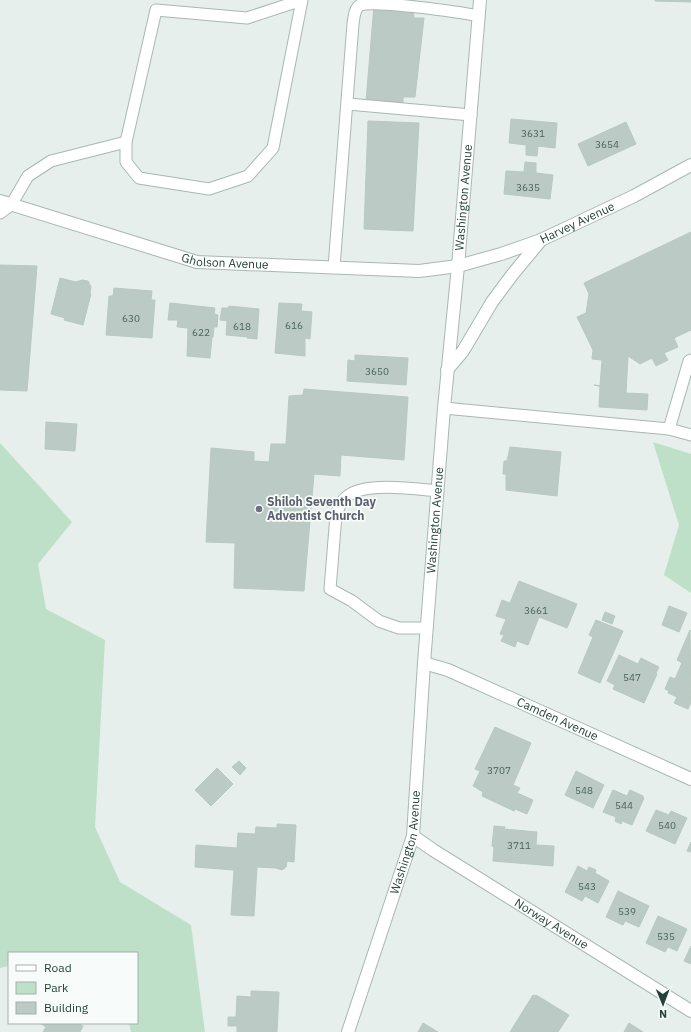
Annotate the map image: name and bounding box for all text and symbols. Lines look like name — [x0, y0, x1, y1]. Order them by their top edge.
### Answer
house number: 3631 — [521, 127, 545, 140]
house number: 3654 — [595, 138, 619, 151]
street label: Washington Avenue — [451, 143, 475, 251]
house number: 3635 — [516, 181, 540, 194]
street label: Harvey Avenue — [537, 198, 617, 246]
street label: Gholson Avenue — [180, 250, 269, 272]
house number: 630 — [122, 312, 140, 325]
house number: 616 — [285, 319, 303, 332]
house number: 618 — [233, 320, 251, 333]
house number: 622 — [192, 326, 210, 339]
house number: 3650 — [365, 365, 389, 378]
street label: Washington Avenue — [423, 466, 446, 574]
place label: Shiloh Seventh Day Adventist Church — [267, 494, 376, 523]
marker: Shiloh Seventh Day Adventist Church — [254, 504, 264, 514]
house number: 3661 — [524, 604, 548, 617]
house number: 547 — [623, 671, 641, 684]
street label: Camden Avenue — [515, 694, 601, 744]
house number: 3707 — [487, 764, 511, 777]
house number: 548 — [575, 784, 593, 797]
street label: Washington Avenue — [386, 789, 423, 896]
house number: 544 — [615, 799, 633, 812]
house number: 540 — [658, 819, 676, 832]
house number: 3711 — [507, 839, 531, 852]
house number: 543 — [578, 880, 596, 893]
street label: Norway Avenue — [512, 895, 592, 952]
house number: 539 — [618, 905, 636, 918]
house number: 535 — [657, 930, 675, 943]
legend — [8, 952, 138, 1024]
text: Road — [44, 960, 72, 975]
text: Park — [44, 980, 69, 995]
north arrow — [643, 984, 683, 1024]
text: Building — [44, 1000, 89, 1015]
text: N — [659, 1007, 667, 1021]

